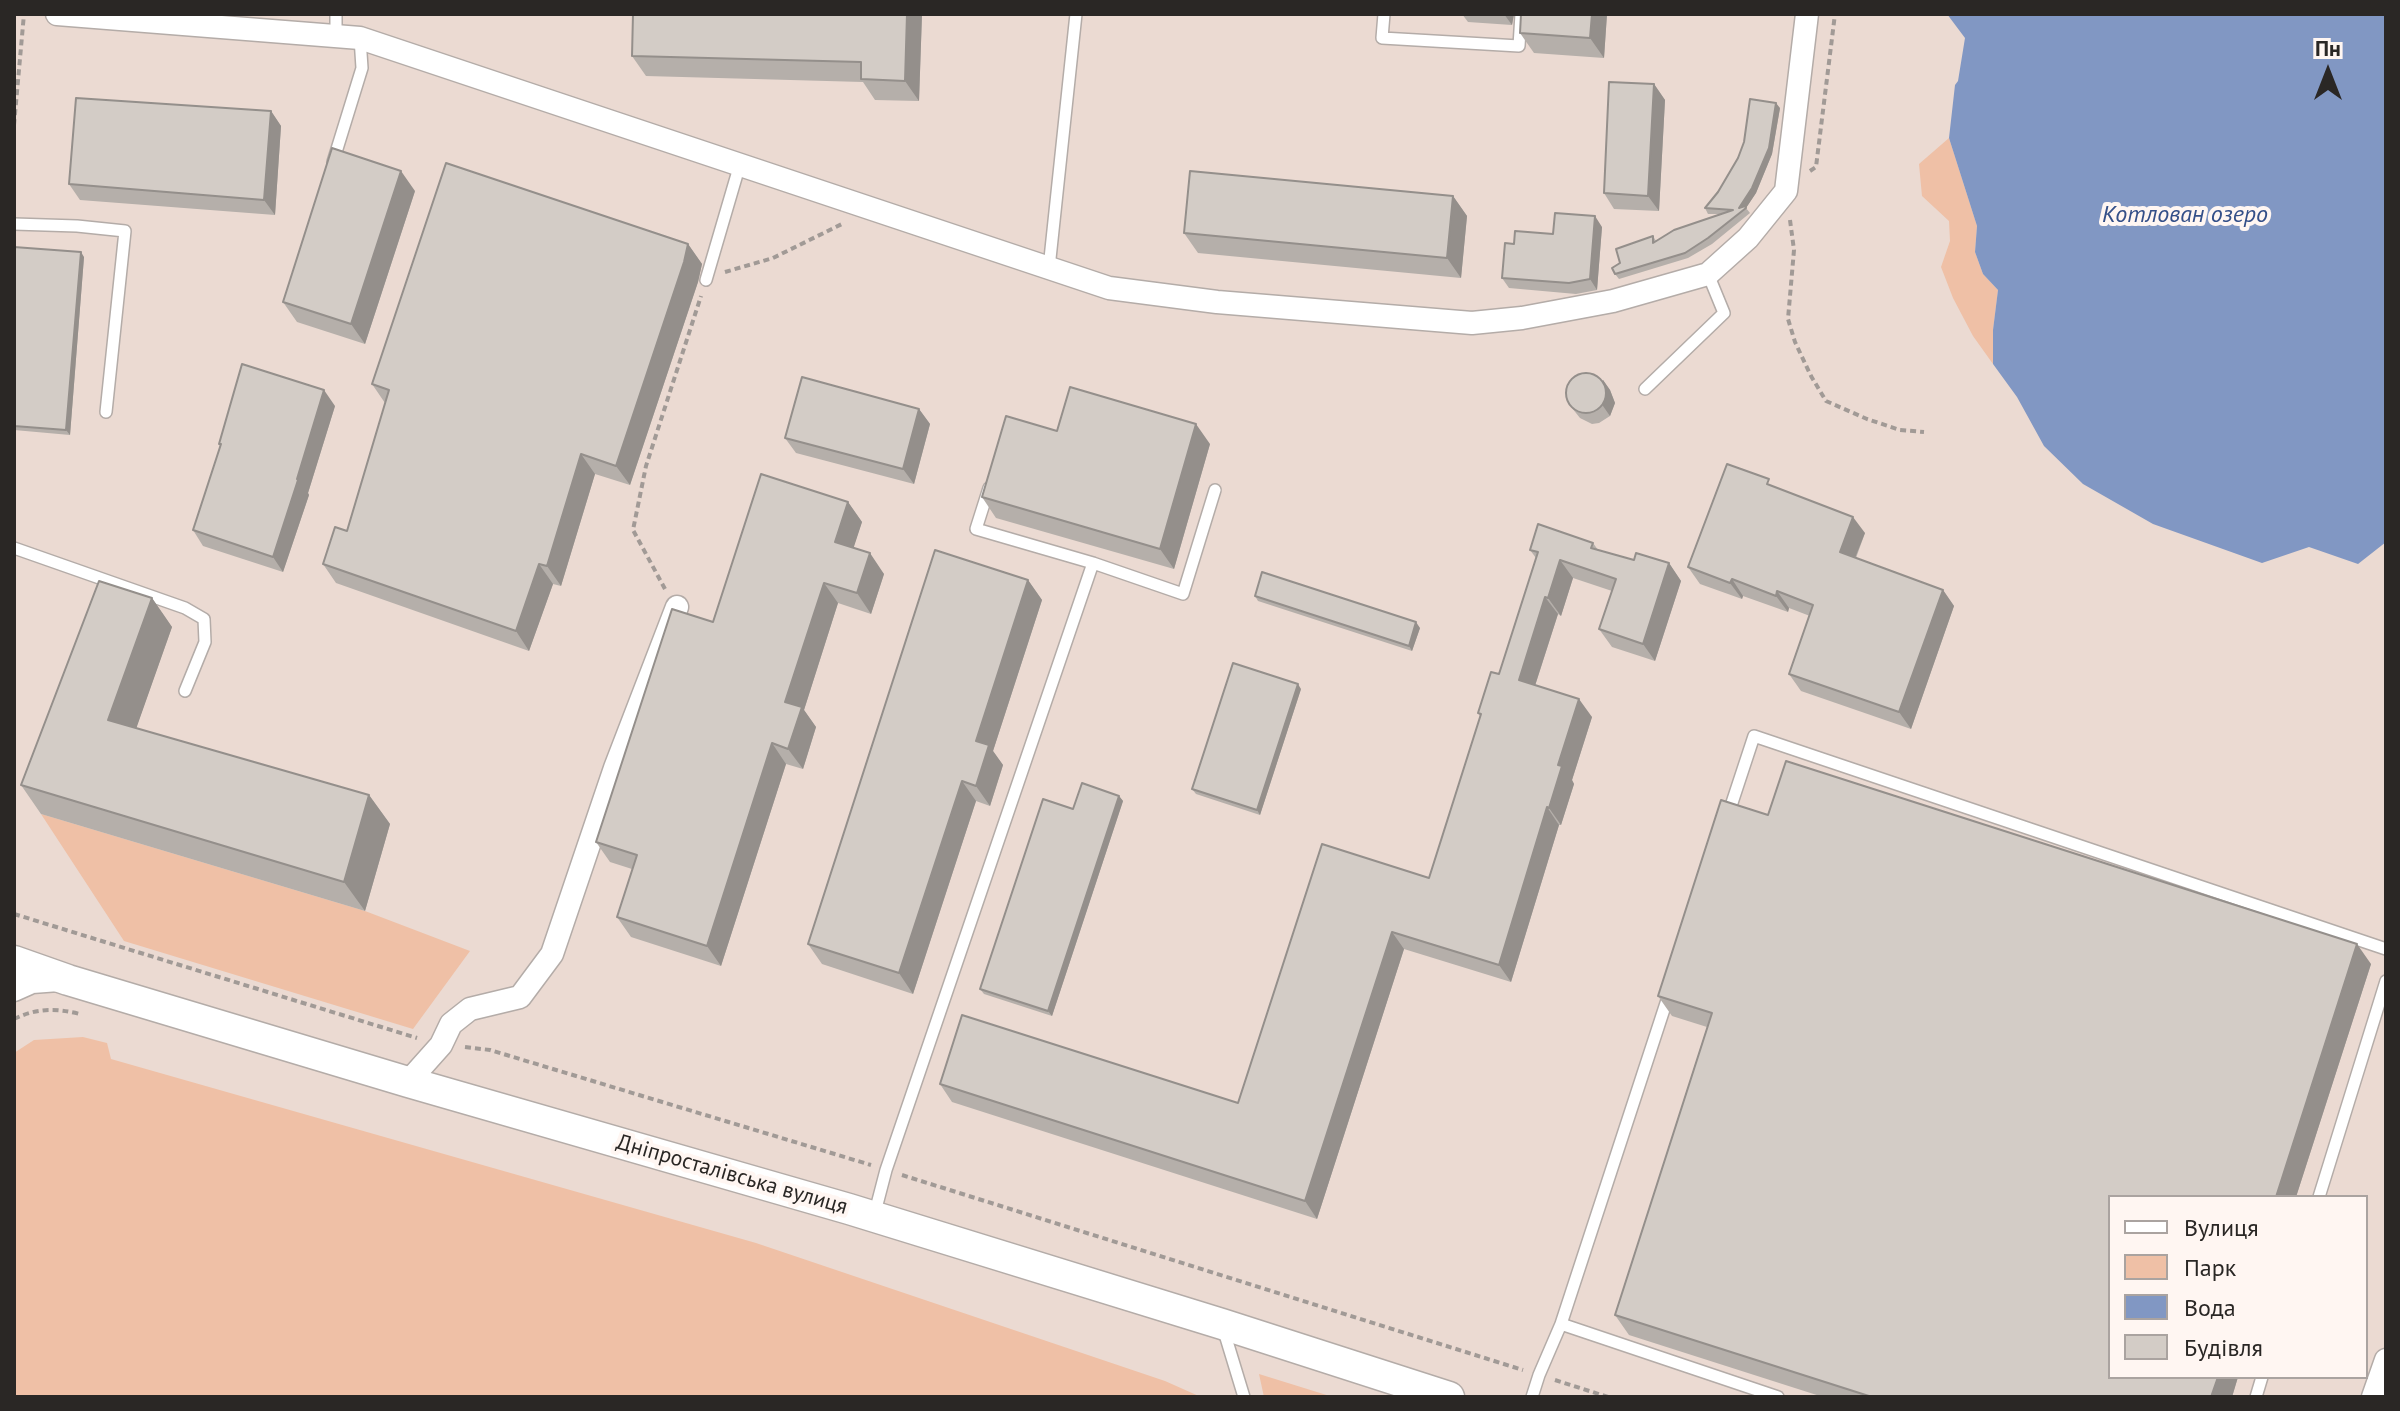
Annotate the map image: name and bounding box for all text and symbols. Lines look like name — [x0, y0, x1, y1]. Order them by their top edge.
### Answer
north arrow — [2288, 32, 2368, 112]
text: Пн — [2315, 34, 2341, 62]
water label: Котлован озеро — [2102, 201, 2268, 229]
street label: Дніпросталівська вулиця — [613, 1129, 851, 1221]
legend — [2108, 1195, 2368, 1379]
text: Вулиця — [2184, 1212, 2259, 1243]
text: Парк — [2184, 1252, 2236, 1283]
text: Вода — [2184, 1292, 2236, 1323]
text: Будівля — [2184, 1332, 2263, 1363]

